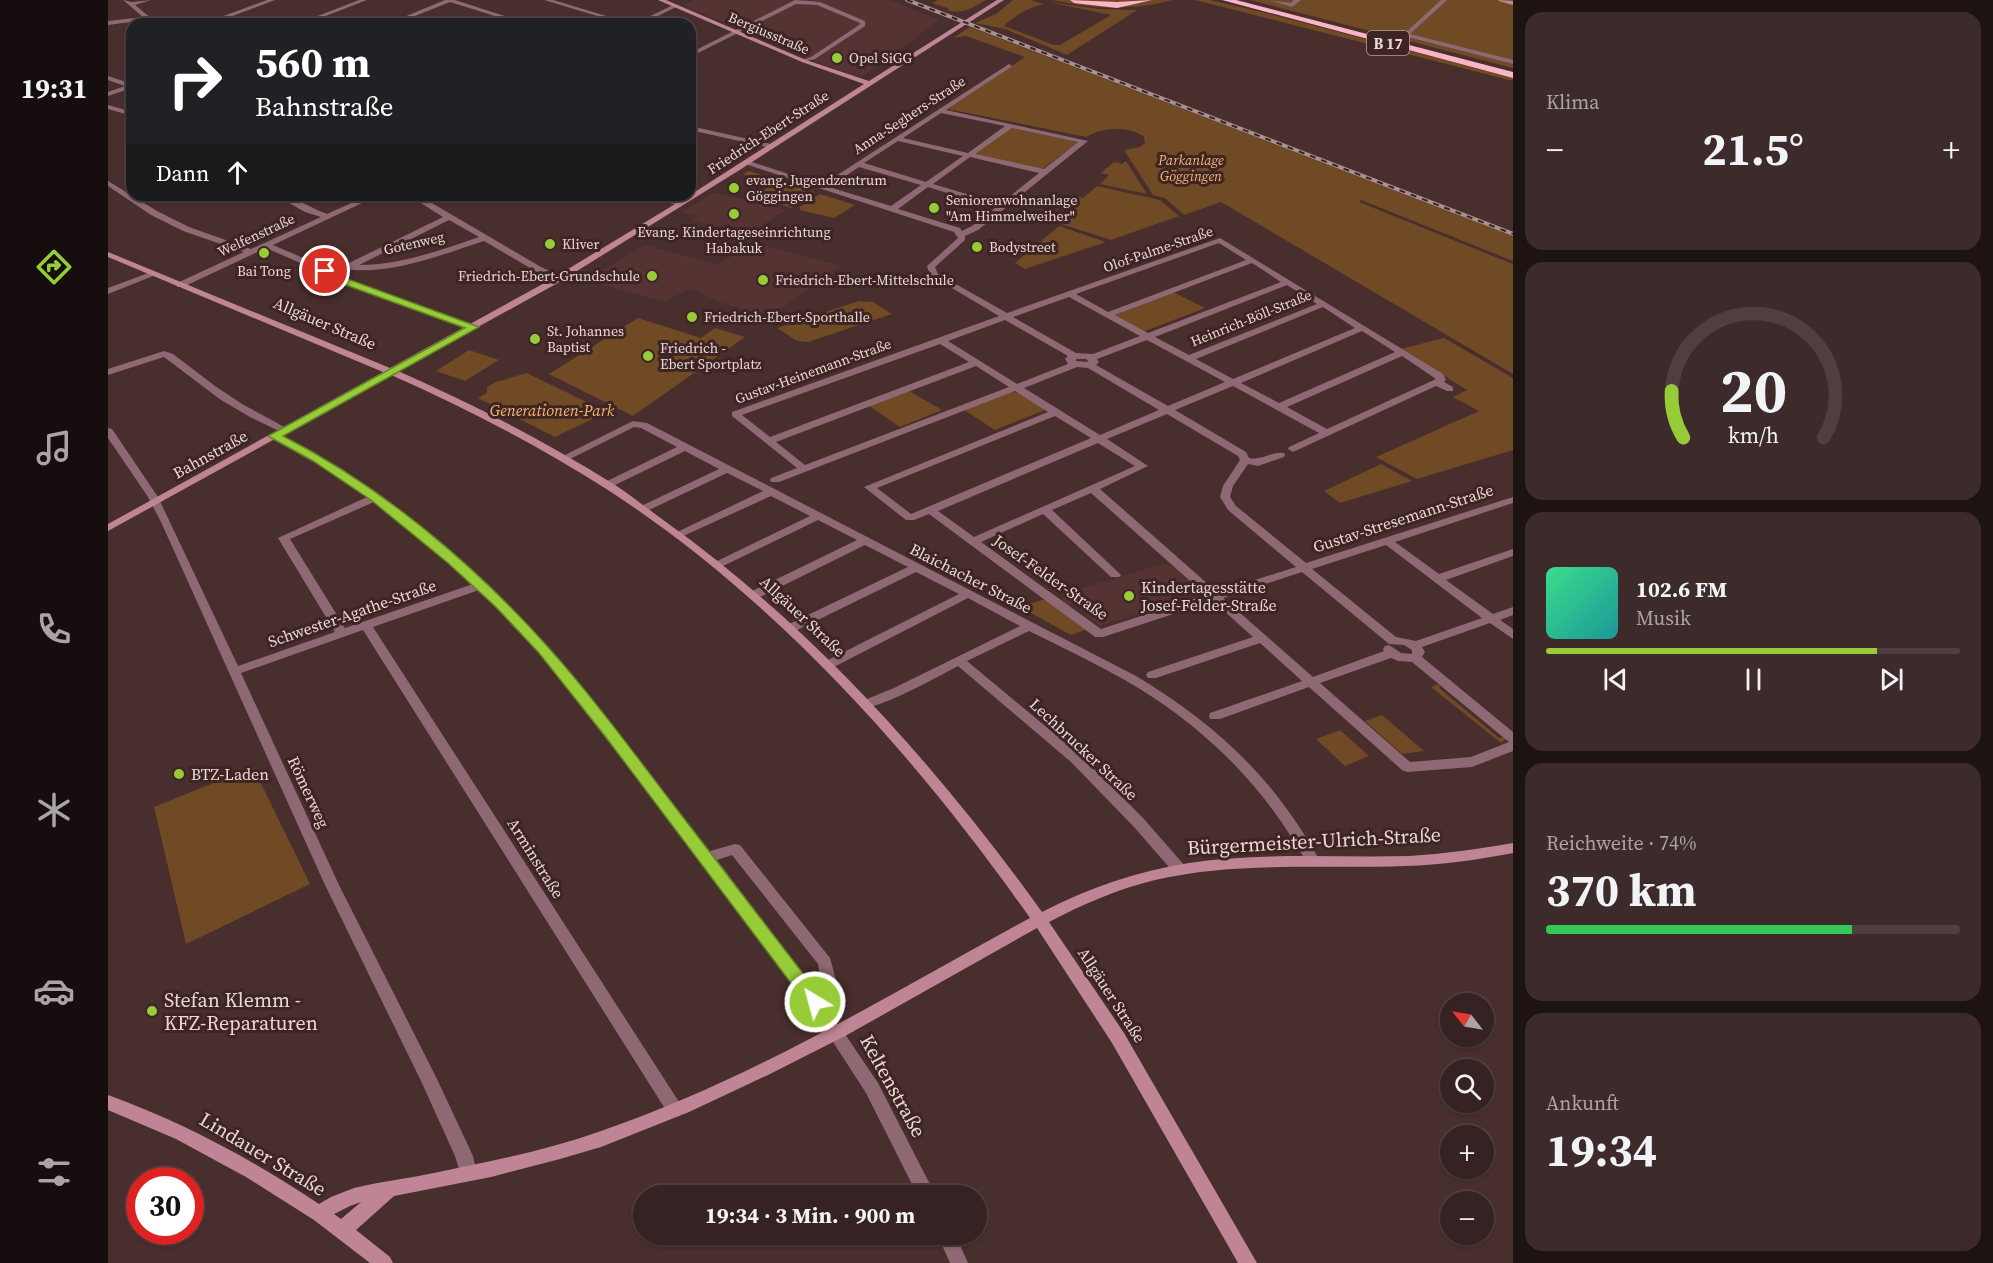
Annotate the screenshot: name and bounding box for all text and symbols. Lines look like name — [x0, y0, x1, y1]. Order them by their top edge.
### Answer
street label: Bergiusstraße — [725, 7, 813, 59]
road number: B 17 — [1367, 31, 1409, 55]
text: 560 m — [255, 33, 370, 91]
icon: right — [156, 42, 234, 120]
place label: Opel SiGG — [849, 48, 913, 68]
marker: Opel SiGG — [830, 51, 844, 65]
text: 19:31 — [21, 70, 87, 107]
street label: Anna-Seghers-Straße — [849, 71, 969, 159]
street label: Friedrich-Ebert-Straße — [703, 85, 833, 179]
text: Bahnstraße — [255, 88, 393, 125]
text: Klima — [1546, 88, 1599, 116]
text: 21.5° — [1702, 118, 1804, 180]
text: − — [1546, 127, 1564, 172]
text: + — [1943, 127, 1960, 172]
park label: Parkanlage Göggingen — [1157, 150, 1224, 186]
icon: ahead — [221, 156, 254, 189]
text: Dann — [156, 158, 209, 188]
place label: evang. Jugendzentrum Göggingen — [746, 170, 887, 206]
marker: evang. Jugendzentrum Göggingen — [727, 181, 741, 195]
place label: Seniorenwohnanlage "Am Himmelweiher" — [946, 190, 1077, 226]
marker: Seniorenwohnanlage "Am Himmelweiher" — [927, 201, 941, 215]
marker: Evang. Kindertageseinrichtung Habakuk — [727, 207, 741, 221]
street label: Welfenstraße — [214, 208, 298, 262]
street label: Olof-Palme-Straße — [1100, 221, 1216, 277]
place label: Evang. Kindertageseinrichtung Habakuk — [637, 222, 831, 258]
street label: Gotenweg — [382, 226, 446, 260]
place label: Kliver — [562, 234, 599, 254]
marker: Kliver — [543, 237, 557, 251]
place label: Bodystreet — [989, 237, 1056, 257]
marker: Bodystreet — [970, 240, 984, 254]
pin — [299, 245, 350, 296]
icon: directions — [33, 246, 75, 288]
marker: Bai Tong — [257, 246, 271, 260]
icon: arrive — [308, 254, 341, 287]
place label: Bai Tong — [237, 261, 291, 281]
place label: Friedrich-Ebert-Grundschule — [458, 266, 640, 286]
marker: Friedrich-Ebert-Grundschule — [645, 269, 659, 283]
place label: Friedrich-Ebert-Mittelschule — [775, 270, 954, 290]
marker: Friedrich-Ebert-Mittelschule — [756, 273, 770, 287]
street label: Heinrich-Böll-Straße — [1187, 285, 1315, 351]
street label: Allgäuer Straße — [270, 291, 380, 355]
place label: Friedrich-Ebert-Sporthalle — [704, 307, 870, 327]
marker: Friedrich-Ebert-Sporthalle — [685, 310, 699, 324]
place label: St. Johannes Baptist — [547, 321, 624, 357]
marker: St. Johannes Baptist — [528, 332, 542, 346]
street label: Gustav-Heinemann-Straße — [732, 333, 894, 409]
place label: Friedrich - Ebert Sportplatz — [660, 338, 762, 374]
text: 20 — [1719, 347, 1787, 433]
marker: Friedrich - Ebert Sportplatz — [641, 349, 655, 363]
park label: Generationen-Park — [490, 399, 615, 421]
text: km/h — [1727, 422, 1779, 451]
street label: Bahnstraße — [169, 424, 251, 484]
icon: music — [33, 427, 75, 469]
street label: Gustav-Stresemann-Straße — [1310, 478, 1496, 558]
street label: Josef-Felder-Straße — [988, 529, 1113, 625]
street label: Blaichacher Straße — [906, 538, 1036, 618]
street label: Allgäuer Straße — [755, 571, 851, 661]
street label: Schwester-Agathe-Straße — [265, 574, 439, 652]
text: 102.6 FM — [1636, 574, 1727, 604]
place label: Kindertagesstätte Josef-Felder-Straße — [1140, 576, 1277, 616]
marker: Kindertagesstätte Josef-Felder-Straße — [1122, 589, 1136, 603]
text: Musik — [1636, 604, 1691, 632]
icon: phone — [33, 608, 75, 650]
icon: previous — [1599, 663, 1632, 696]
icon: pause — [1737, 663, 1770, 696]
icon: next — [1875, 663, 1908, 696]
street label: Lechbrucker Straße — [1025, 693, 1143, 805]
street label: Römerweg — [283, 753, 335, 831]
place label: BTZ-Laden — [191, 763, 269, 785]
marker: BTZ-Laden — [172, 767, 186, 781]
icon: climate — [33, 789, 75, 831]
street label: Arminstraße — [503, 814, 569, 902]
street label: Bürgermeister-Ulrich-Straße — [1186, 820, 1442, 862]
text: Reichweite · 74% — [1546, 829, 1697, 857]
text: 370 km — [1546, 859, 1697, 921]
street label: Allgäuer Straße — [1073, 943, 1151, 1047]
icon: car — [33, 970, 75, 1012]
position arrow — [783, 970, 847, 1034]
place label: Stefan Klemm - KFZ-Reparaturen — [164, 986, 318, 1037]
north arrow — [1440, 993, 1494, 1047]
map controls — [1440, 993, 1494, 1245]
marker: Stefan Klemm - KFZ-Reparaturen — [145, 1004, 159, 1018]
street label: Keltenstraße — [853, 1030, 933, 1142]
button: search — [1440, 1059, 1494, 1113]
text: Ankunft — [1546, 1089, 1619, 1117]
street label: Lindauer Straße — [194, 1105, 332, 1203]
text: 19:34 — [1546, 1119, 1657, 1181]
button: + — [1440, 1125, 1494, 1179]
icon: filters — [33, 1151, 75, 1193]
speed limit sign: 30 — [126, 1167, 204, 1245]
button: − — [1440, 1191, 1494, 1245]
text: 19:34 · 3 Min. · 900 m — [705, 1200, 915, 1230]

